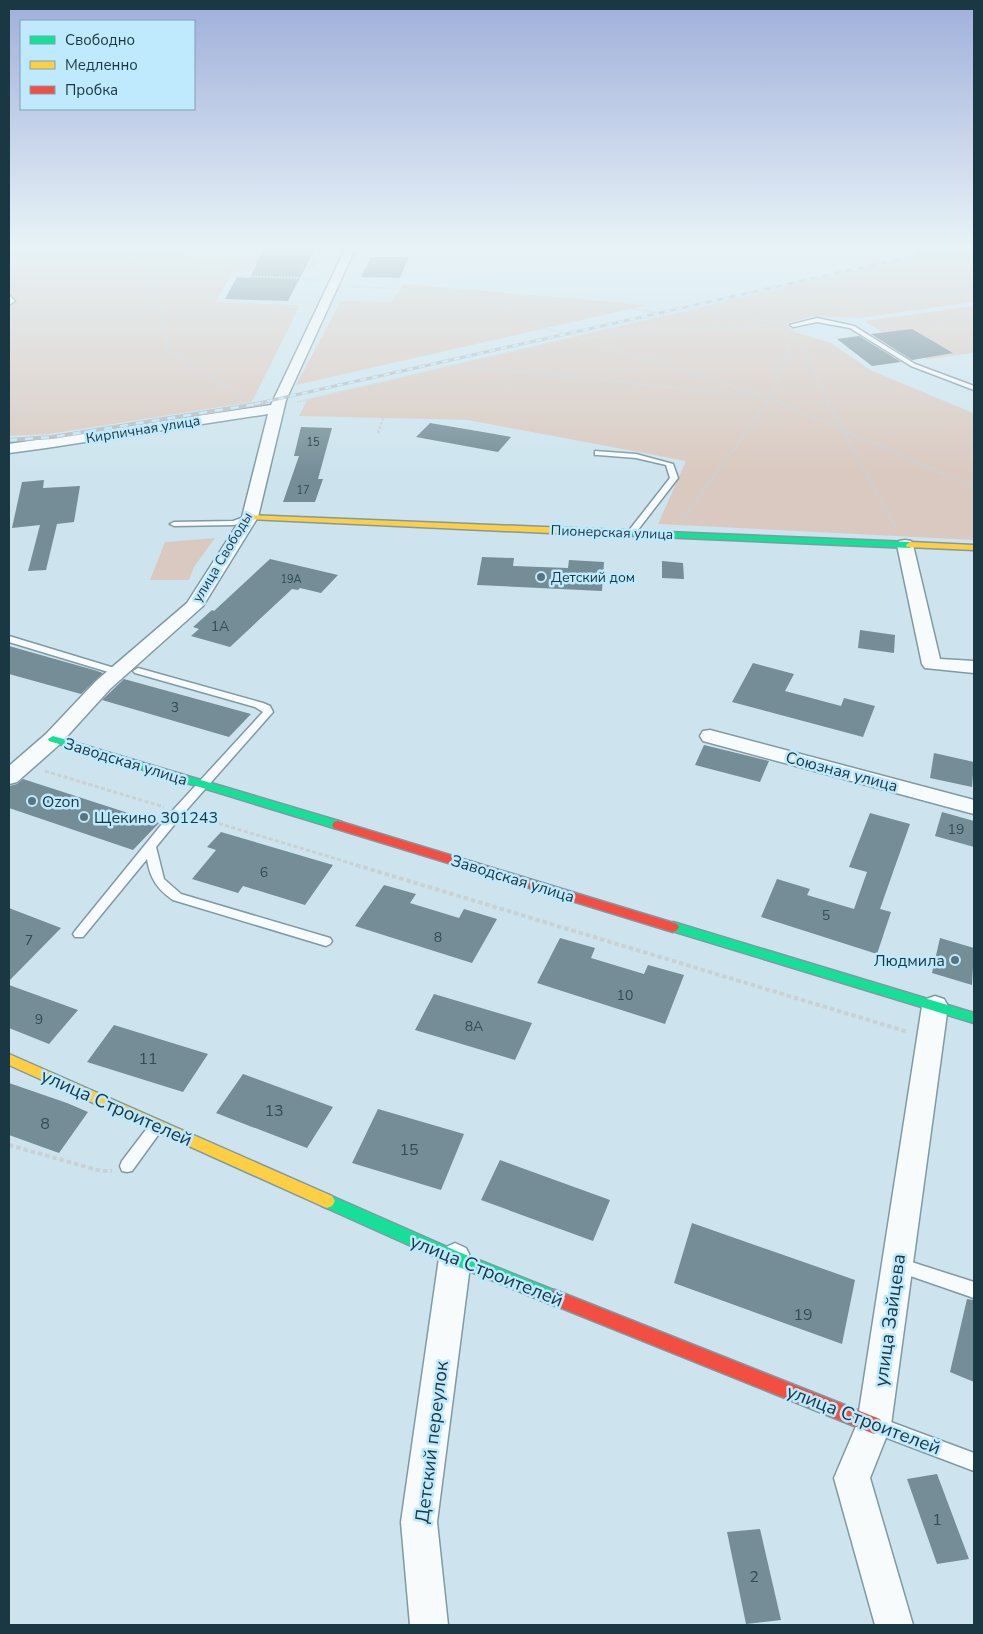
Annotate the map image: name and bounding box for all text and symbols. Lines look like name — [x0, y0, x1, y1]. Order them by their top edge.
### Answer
legend — [20, 20, 195, 110]
text: Свободно — [65, 30, 135, 50]
text: Медленно — [65, 55, 138, 75]
text: Пробка — [65, 80, 118, 100]
street label: Кирпичная улица — [85, 411, 202, 448]
house number: 15 — [306, 435, 320, 450]
house number: 17 — [296, 483, 310, 498]
street label: улица Свободы — [188, 509, 257, 606]
street label: Пионерская улица — [550, 521, 674, 544]
place label: Детский дом — [551, 568, 635, 587]
marker: Детский дом — [535, 571, 547, 583]
house number: 19А — [280, 572, 302, 587]
house number: 1А — [211, 617, 229, 636]
house number: 3 — [171, 698, 179, 717]
street label: Заводская улица — [61, 733, 190, 791]
street label: Союзная улица — [783, 746, 900, 798]
place label: Ozon — [42, 791, 80, 813]
marker: Ozon — [26, 795, 38, 807]
place label: Щекино 301243 — [94, 807, 218, 829]
marker: Щекино 301243 — [78, 811, 90, 823]
house number: 19 — [948, 820, 964, 839]
street label: Заводская улица — [448, 850, 577, 908]
house number: 6 — [260, 863, 268, 882]
house number: 5 — [822, 906, 830, 925]
house number: 8 — [434, 928, 442, 947]
house number: 7 — [25, 931, 33, 950]
place label: Людмила — [874, 950, 945, 972]
marker: Людмила — [949, 954, 961, 966]
house number: 10 — [617, 986, 633, 1005]
house number: 9 — [35, 1010, 43, 1029]
house number: 8А — [465, 1017, 483, 1036]
house number: 11 — [138, 1048, 158, 1070]
street label: улица Строителей — [37, 1063, 196, 1153]
house number: 13 — [264, 1100, 284, 1122]
house number: 8 — [40, 1113, 50, 1135]
house number: 15 — [399, 1139, 419, 1161]
street label: улица Строителей — [406, 1228, 567, 1314]
street label: улица Зайцева — [868, 1252, 912, 1388]
house number: 19 — [793, 1304, 813, 1326]
street label: Детский переулок — [409, 1359, 455, 1525]
street label: улица Строителей — [783, 1379, 944, 1461]
house number: 1 — [932, 1509, 942, 1531]
house number: 2 — [749, 1566, 759, 1588]

